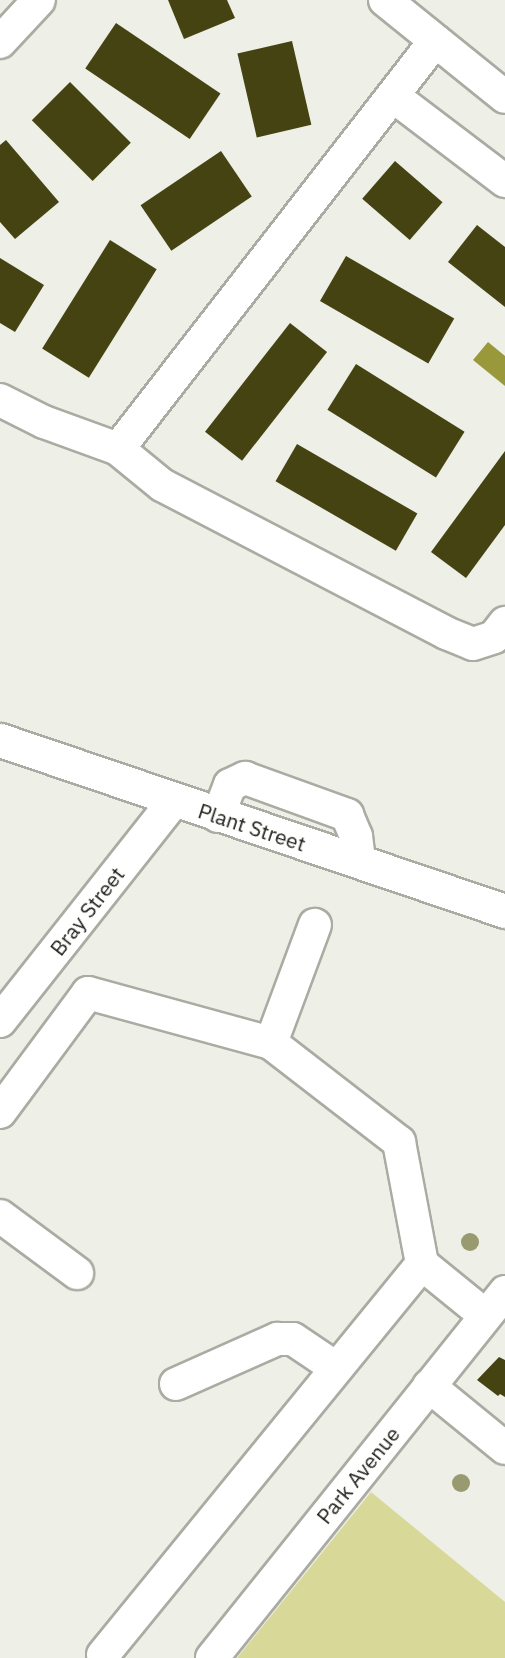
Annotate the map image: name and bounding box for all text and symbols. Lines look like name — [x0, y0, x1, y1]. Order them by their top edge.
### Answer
street label: Plant Street — [195, 798, 309, 856]
street label: Bray Street — [45, 862, 129, 960]
street label: Park Avenue — [311, 1421, 405, 1529]

